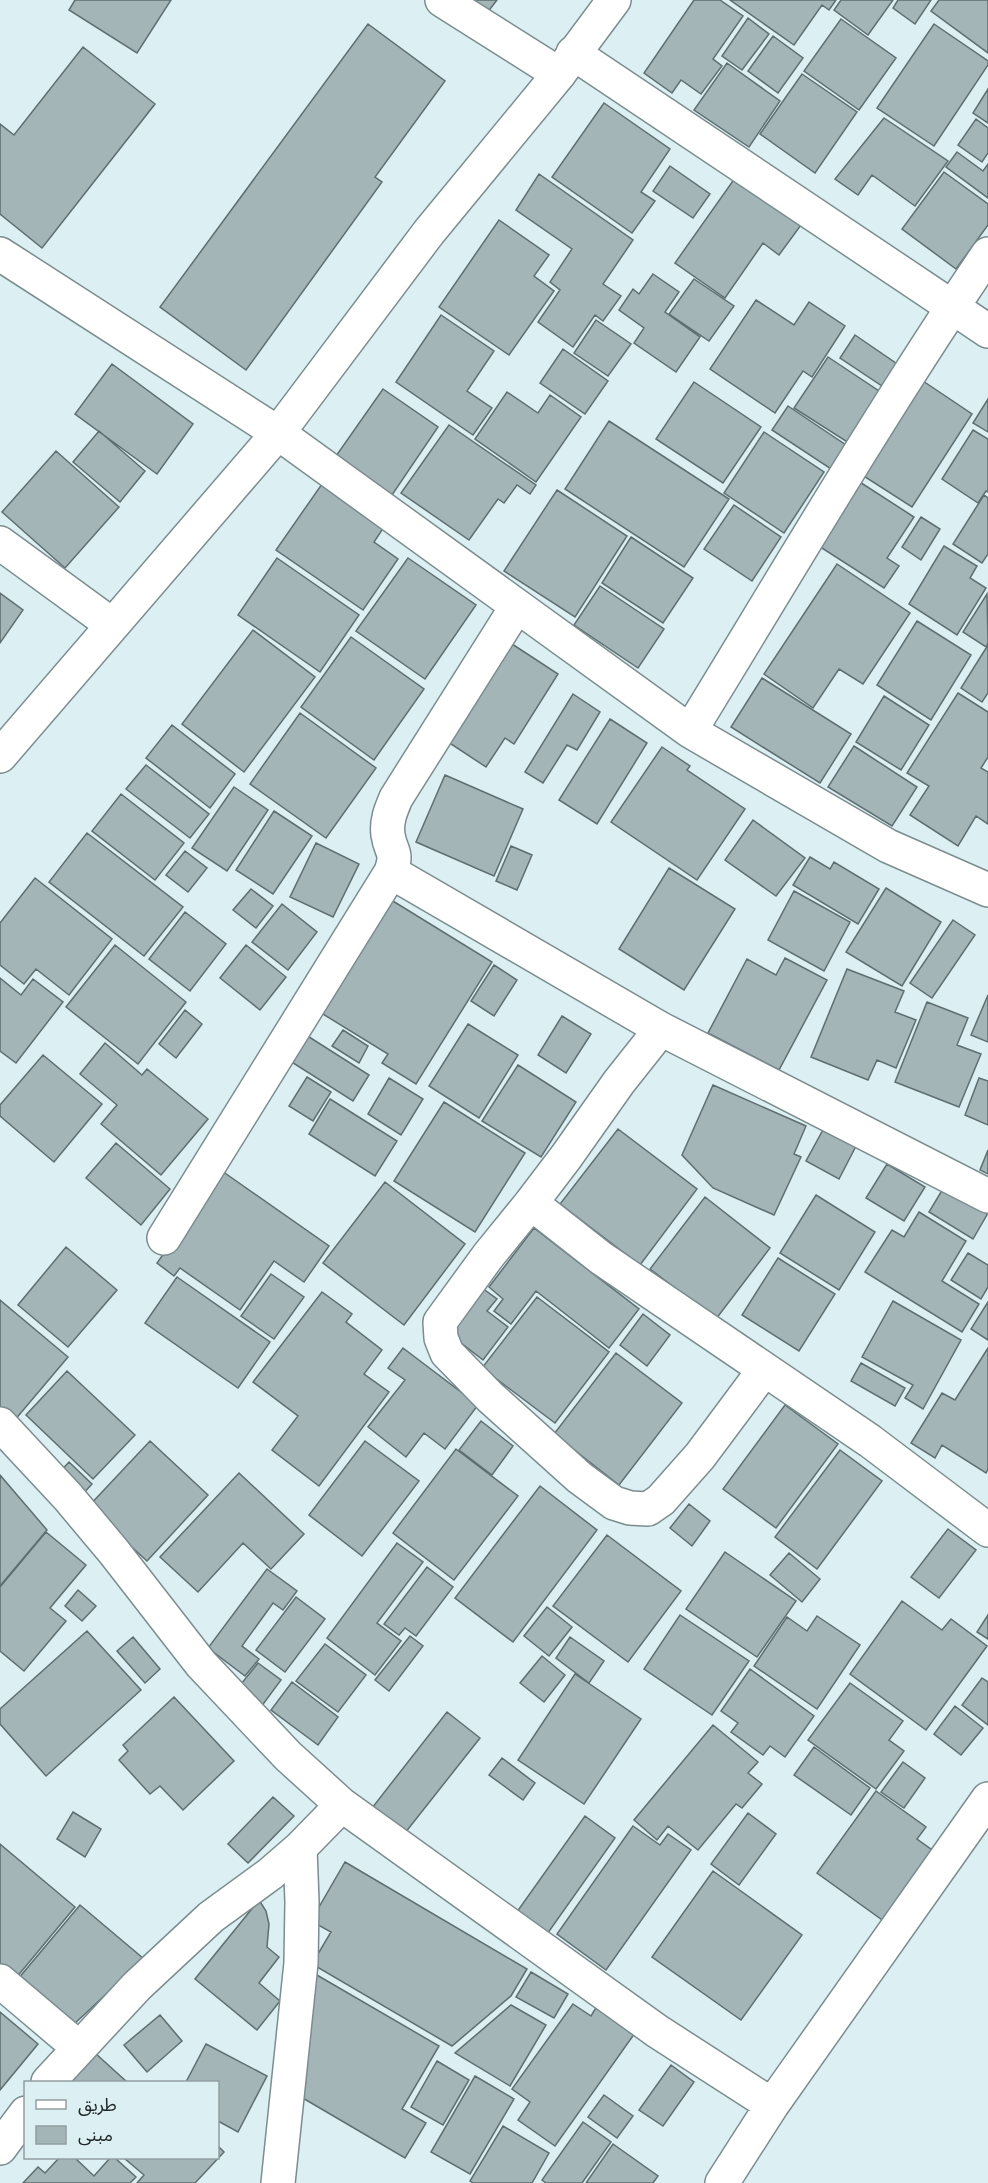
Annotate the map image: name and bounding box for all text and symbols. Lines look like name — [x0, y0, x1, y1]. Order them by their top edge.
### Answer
legend — [24, 2081, 219, 2159]
text: طريق — [78, 2091, 117, 2118]
text: مبنى — [78, 2121, 113, 2148]

